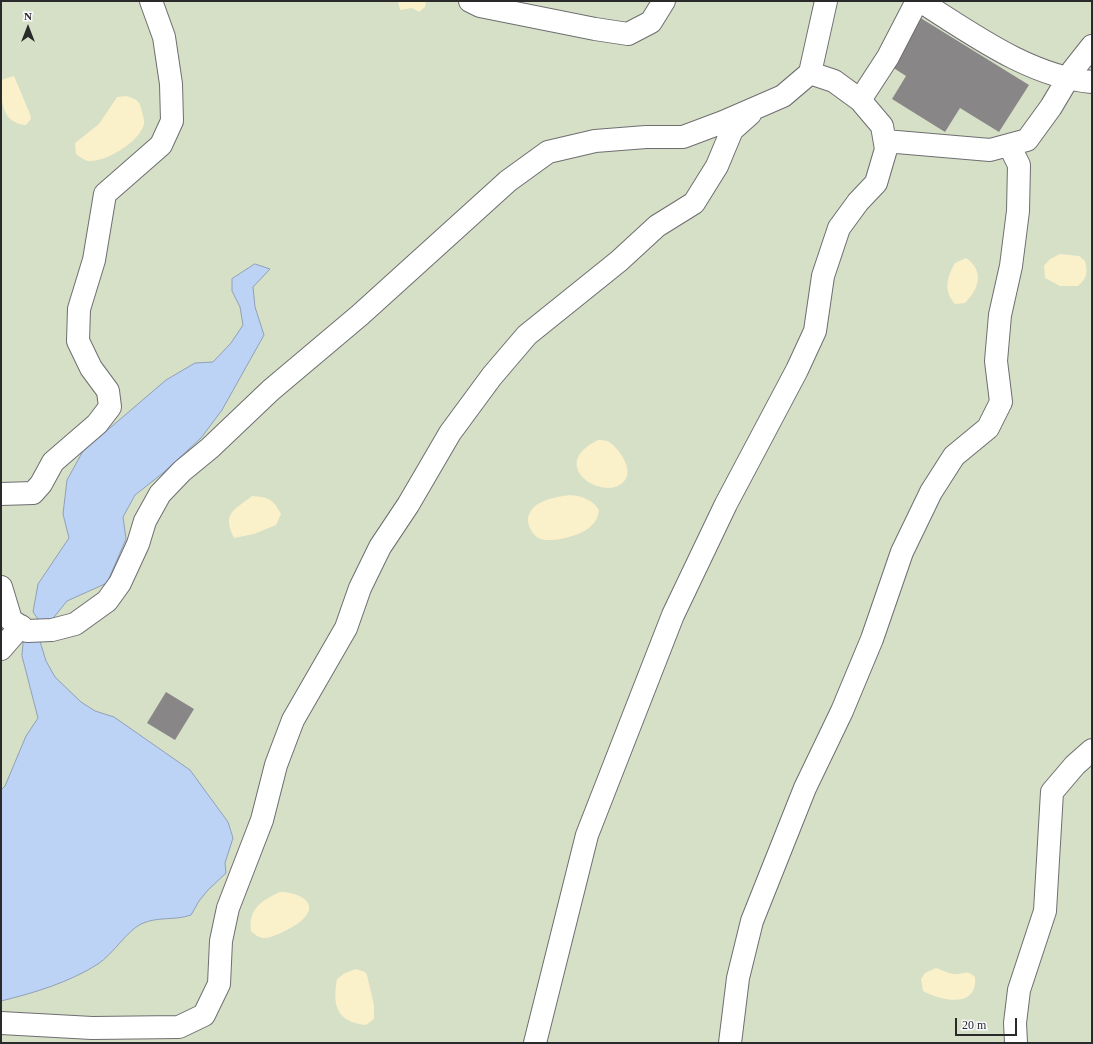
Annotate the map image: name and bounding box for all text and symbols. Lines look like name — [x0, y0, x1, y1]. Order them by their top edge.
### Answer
north arrow — [8, 8, 48, 48]
text: N — [24, 10, 32, 22]
scale bar — [957, 1010, 1019, 1036]
text: 20 m — [962, 1018, 986, 1032]

